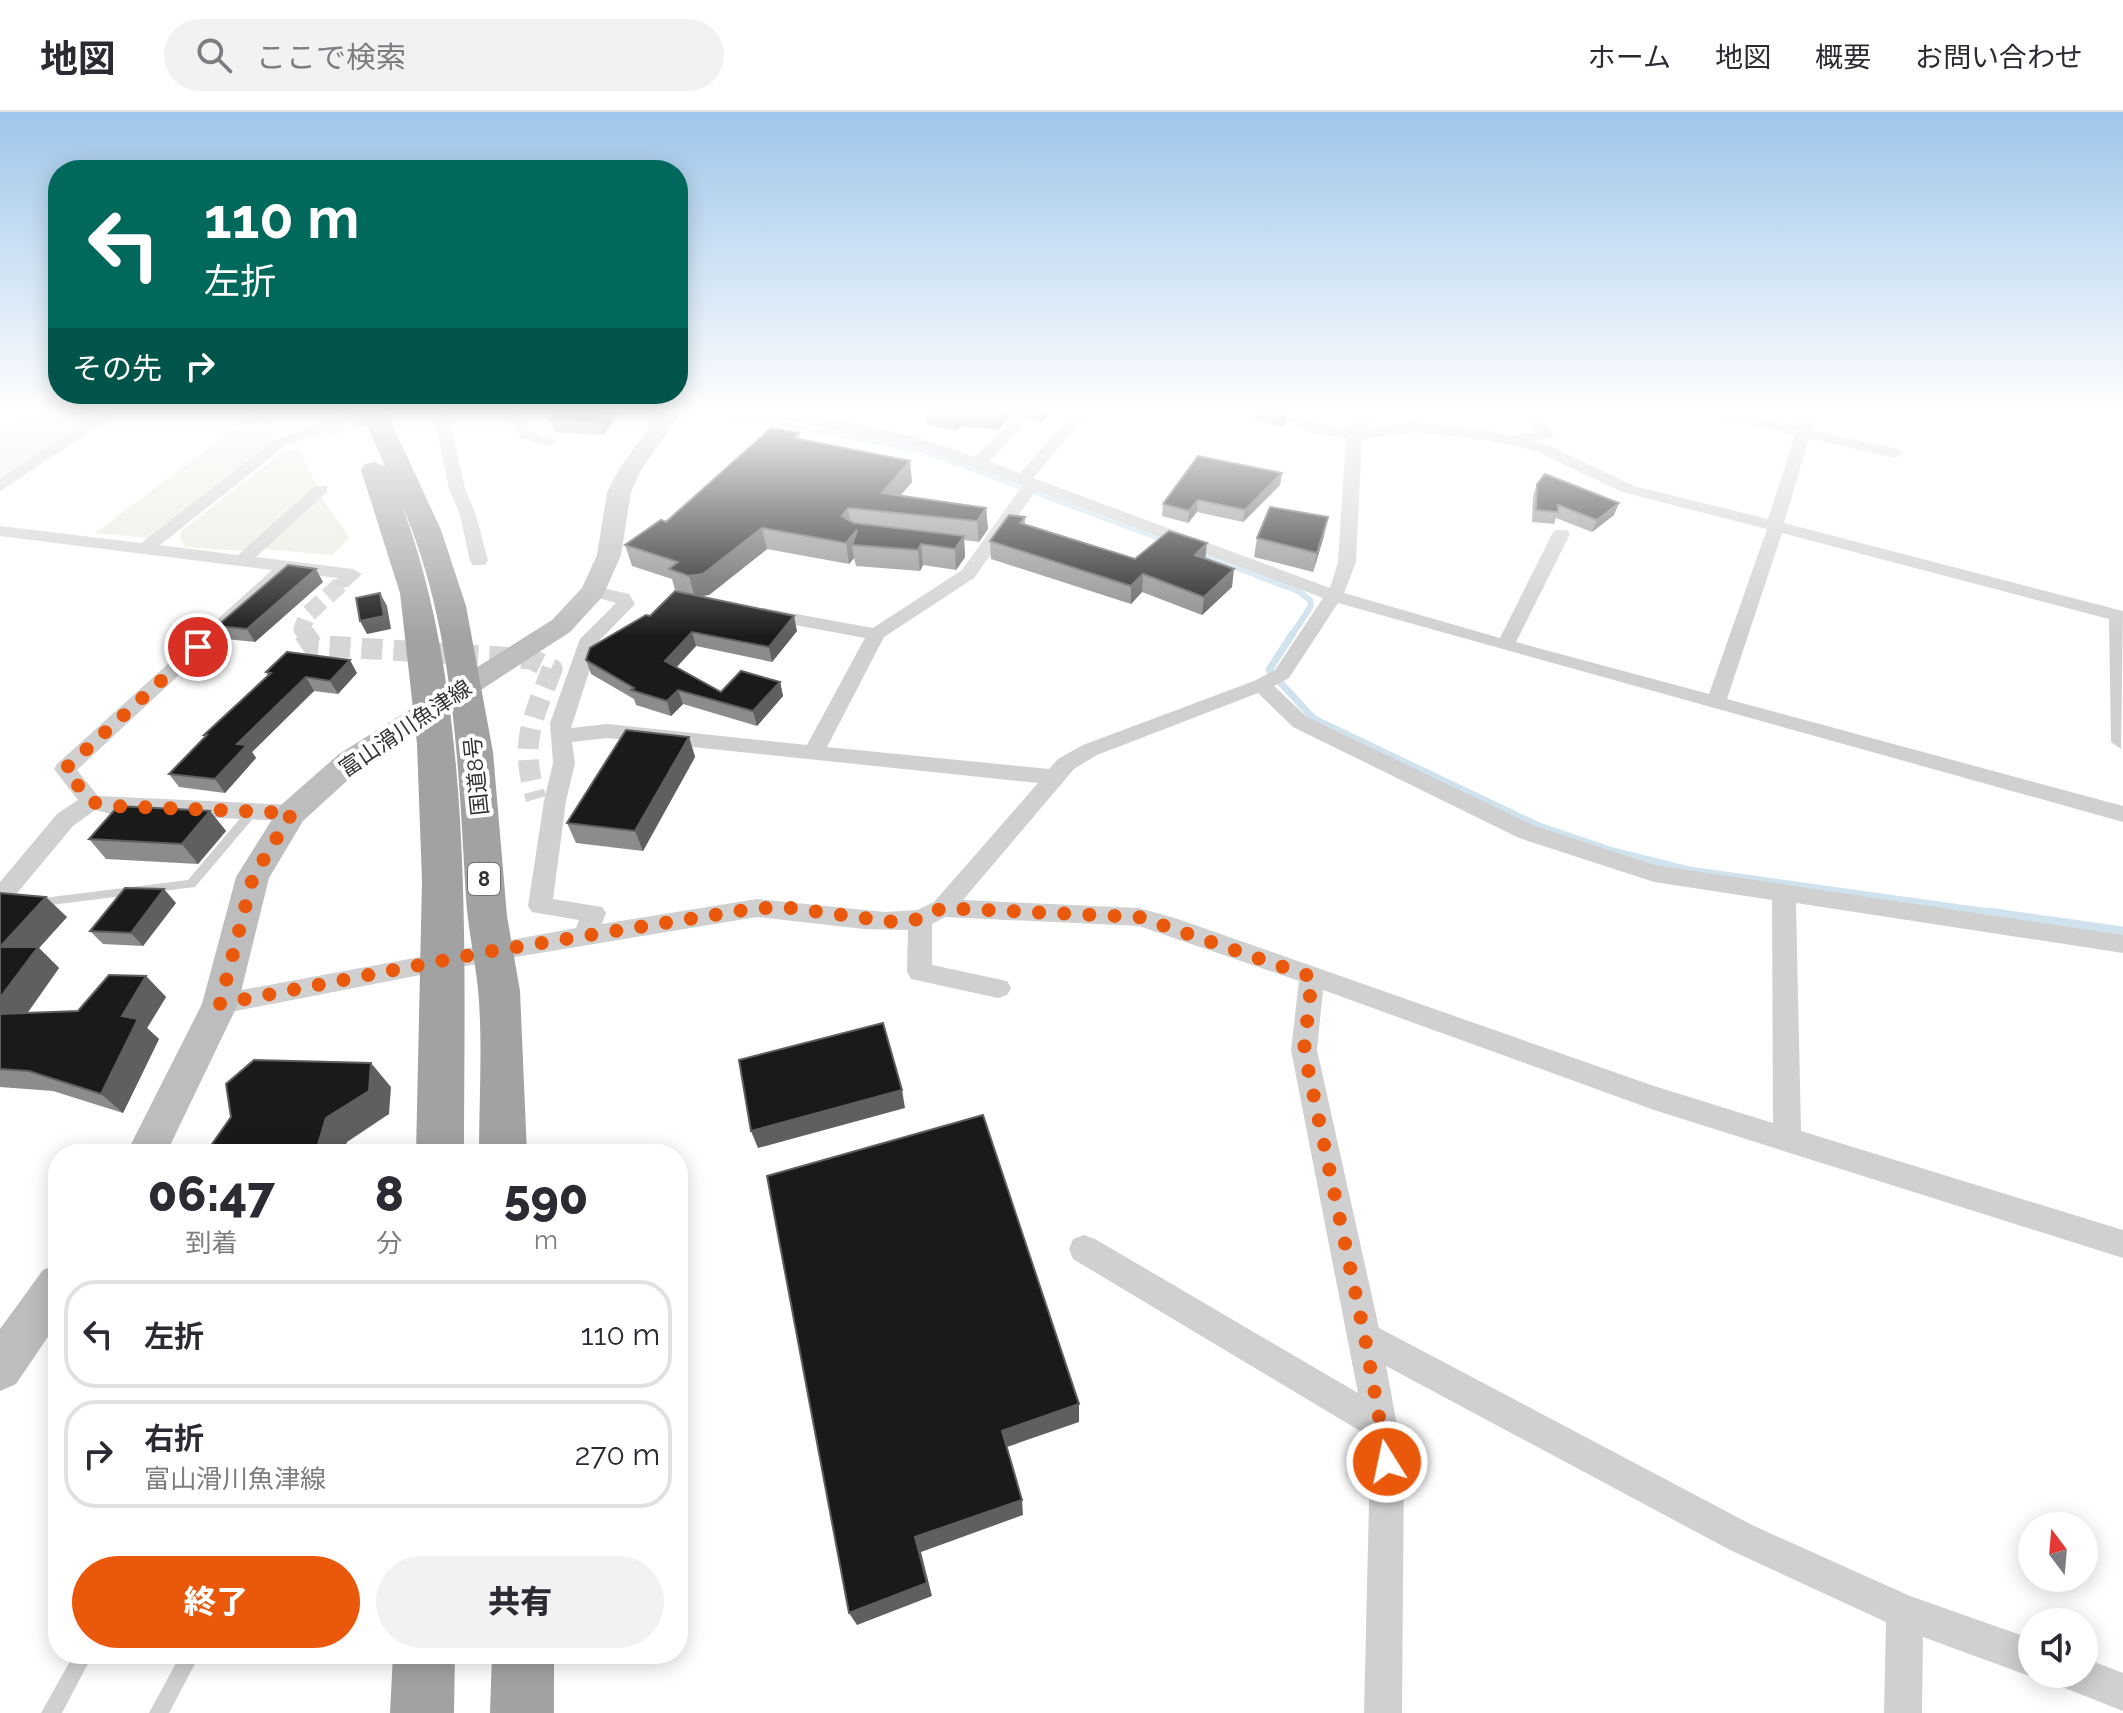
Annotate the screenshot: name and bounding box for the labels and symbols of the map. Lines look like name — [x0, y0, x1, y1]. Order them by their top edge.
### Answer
pin — [164, 613, 232, 681]
street label: 富山滑川魚津線 — [334, 674, 476, 782]
street label: 国道8号 — [459, 735, 493, 817]
road number: 8 — [468, 863, 500, 895]
position arrow — [1345, 1420, 1429, 1504]
north arrow — [2018, 1512, 2098, 1592]

